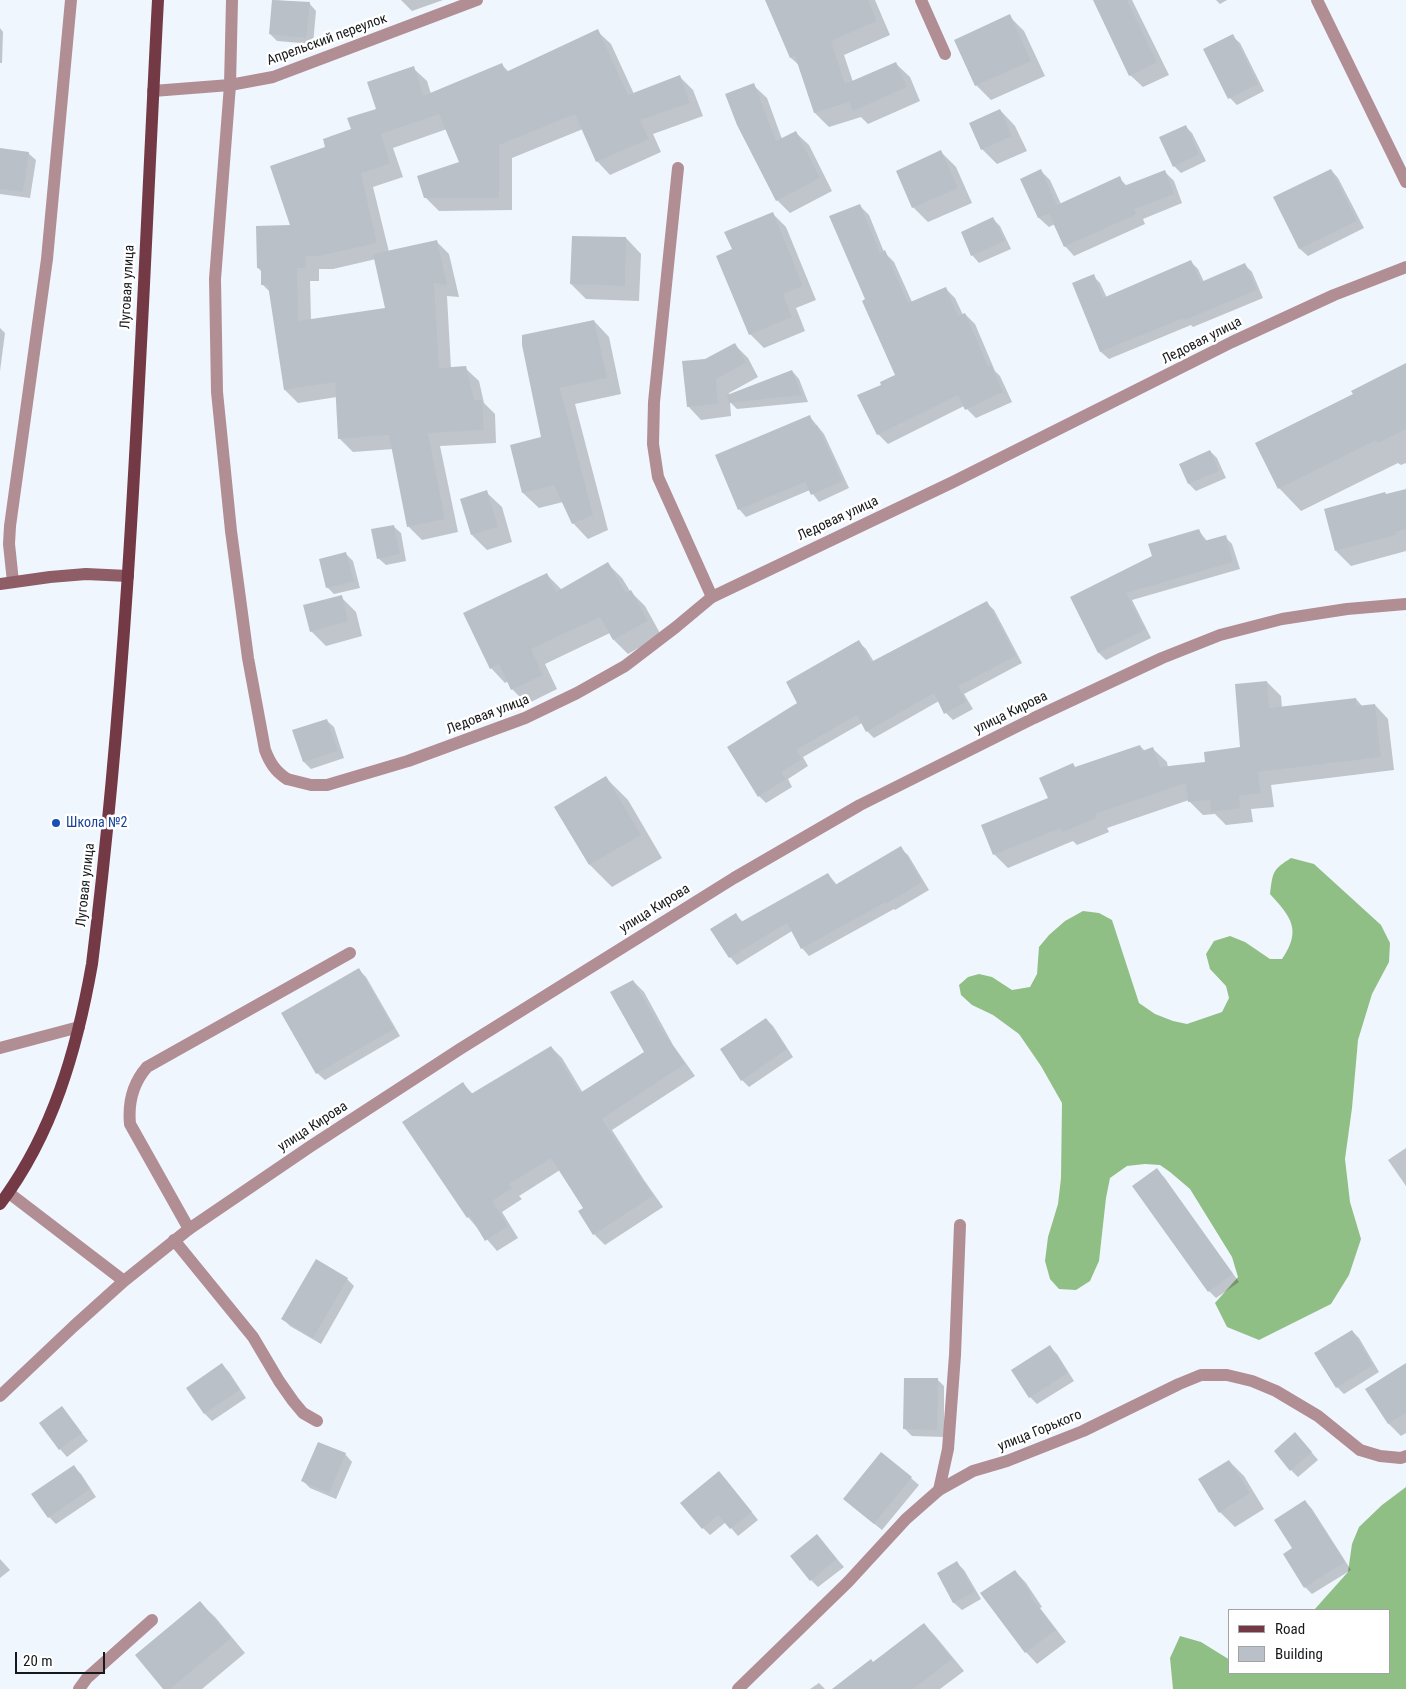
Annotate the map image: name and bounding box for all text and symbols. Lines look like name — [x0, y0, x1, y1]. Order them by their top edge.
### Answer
street label: Апрельский переулок — [265, 10, 389, 70]
street label: Луговая улица — [117, 245, 139, 329]
street label: Ледовая улица — [1159, 314, 1245, 368]
street label: Ледовая улица — [795, 493, 881, 545]
street label: улица Кирова — [972, 688, 1050, 738]
street label: Ледовая улица — [444, 692, 532, 738]
place label: Школа №2 — [66, 815, 127, 831]
marker: Школа №2 — [50, 817, 62, 829]
street label: Луговая улица — [73, 842, 99, 928]
street label: улица Кирова — [617, 881, 693, 937]
street label: улица Кирова — [275, 1098, 351, 1156]
street label: улица Горького — [996, 1407, 1084, 1455]
legend — [1228, 1609, 1391, 1674]
text: Road — [1275, 1620, 1305, 1638]
scale bar — [18, 1642, 108, 1674]
text: Building — [1275, 1645, 1323, 1663]
text: 20 m — [23, 1652, 53, 1670]

